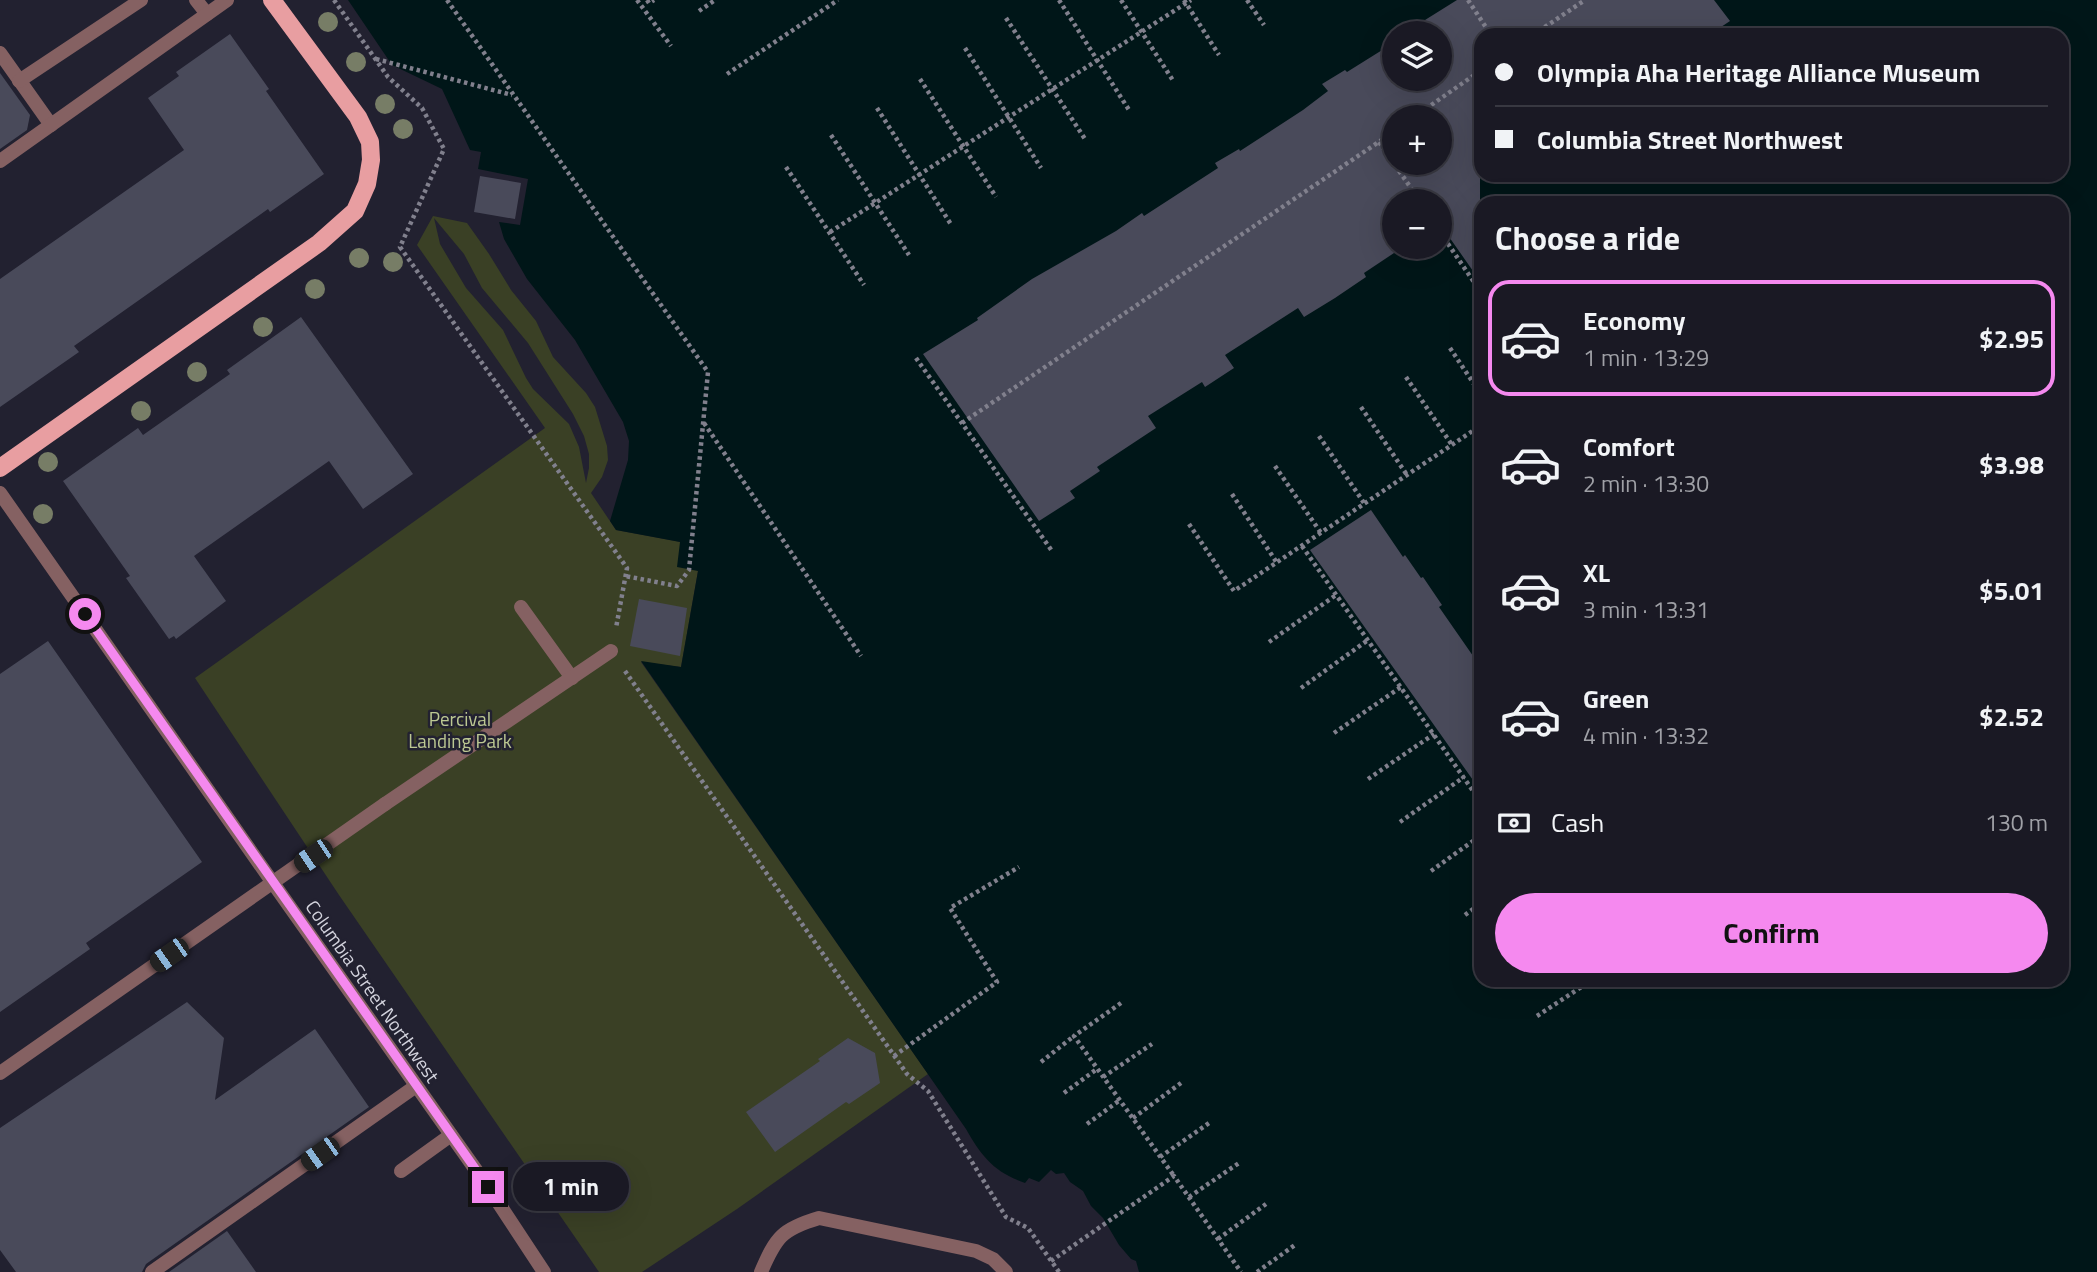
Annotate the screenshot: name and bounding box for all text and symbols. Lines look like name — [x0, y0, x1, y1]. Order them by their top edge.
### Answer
map controls — [1382, 21, 1452, 259]
button: layers — [1382, 21, 1452, 91]
text: Olympia Aha Heritage Alliance Museum — [1537, 53, 1980, 92]
button: + — [1382, 105, 1452, 175]
text: Columbia Street Northwest — [1537, 120, 1843, 159]
button: − — [1382, 189, 1452, 259]
text: Choose a ride — [1495, 214, 1680, 262]
text: Economy — [1583, 301, 1685, 340]
icon: car — [1499, 307, 1562, 370]
text: $2.95 — [1979, 319, 2044, 358]
text: 1 min · 13:29 — [1583, 340, 1709, 375]
text: Comfort — [1583, 427, 1675, 466]
icon: car — [1499, 433, 1562, 496]
text: $3.98 — [1979, 445, 2044, 484]
text: 2 min · 13:30 — [1583, 466, 1709, 501]
text: XL — [1583, 553, 1610, 592]
icon: car — [1499, 559, 1562, 622]
text: $5.01 — [1979, 571, 2044, 610]
text: 3 min · 13:31 — [1583, 592, 1709, 627]
route start — [69, 598, 101, 630]
text: Green — [1583, 679, 1649, 718]
icon: car — [1499, 685, 1562, 748]
text: $2.52 — [1979, 697, 2044, 736]
park label: Percival Landing Park — [408, 704, 512, 755]
text: 4 min · 13:32 — [1583, 718, 1709, 753]
text: Cash — [1551, 803, 1604, 842]
icon: cash — [1495, 804, 1533, 842]
text: 130 m — [1985, 805, 2048, 840]
car — [290, 836, 337, 876]
button: Confirm — [1495, 893, 2048, 973]
street label: Columbia Street Northwest — [299, 894, 447, 1089]
car — [146, 934, 193, 976]
car — [297, 1133, 344, 1175]
callout: 1 min — [512, 1162, 628, 1212]
text: 1 min — [543, 1169, 599, 1204]
route end — [472, 1171, 504, 1203]

